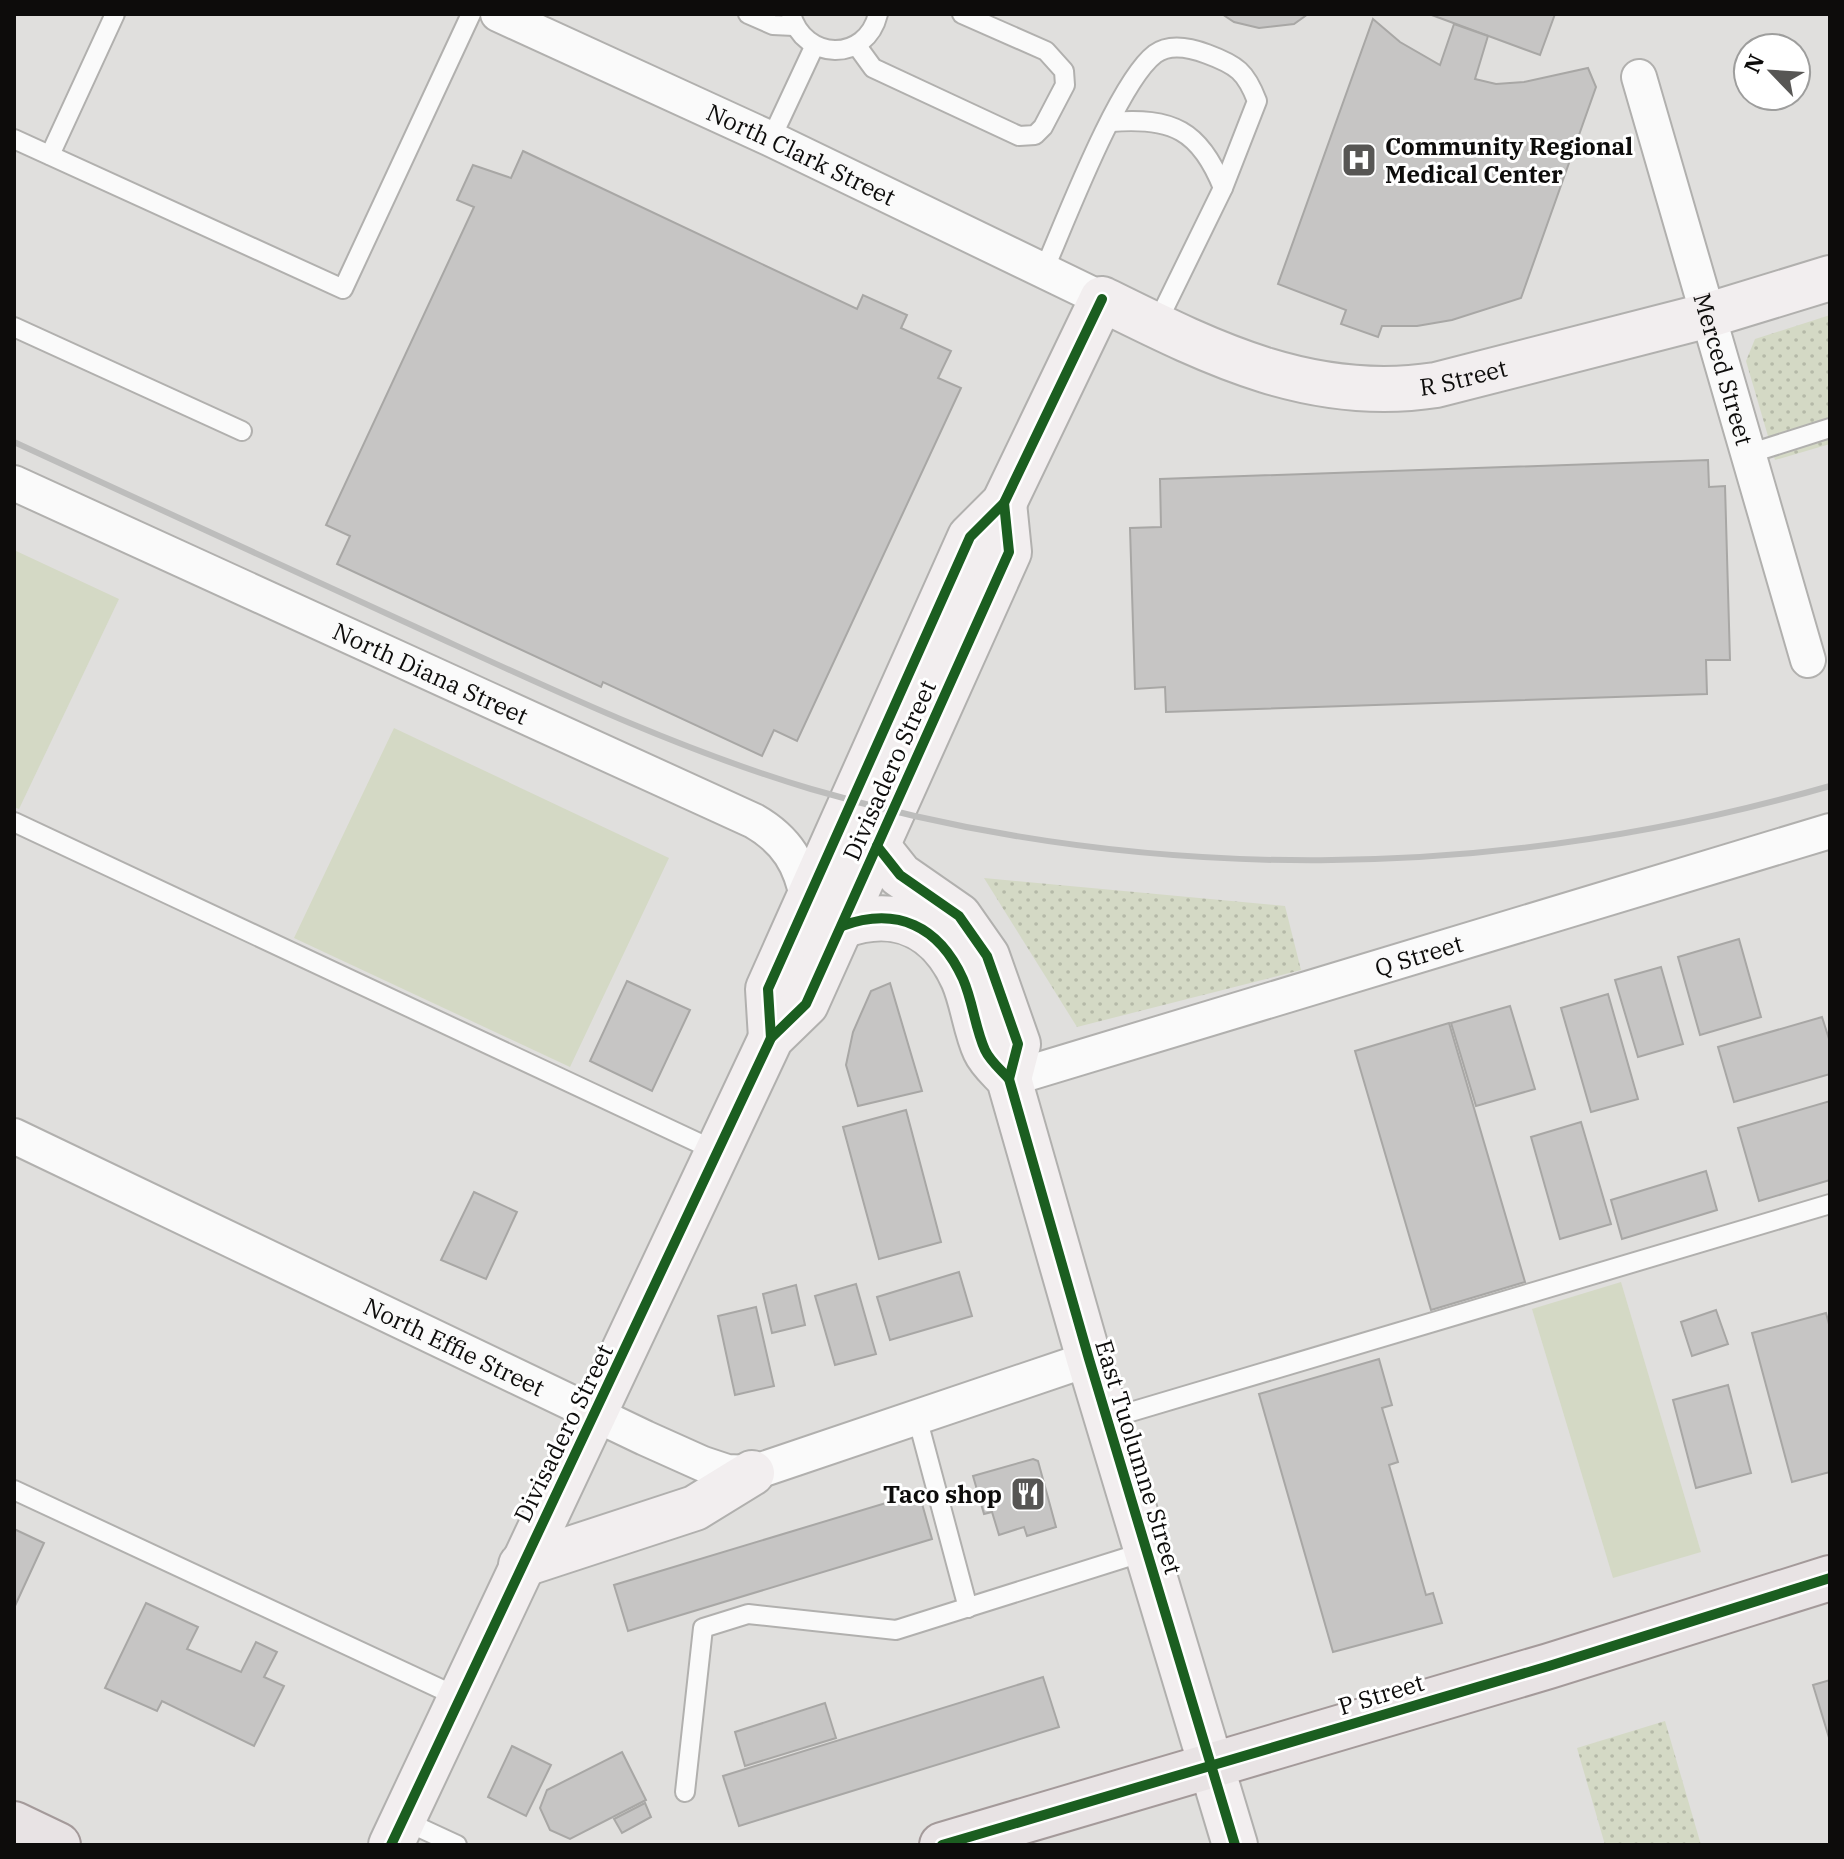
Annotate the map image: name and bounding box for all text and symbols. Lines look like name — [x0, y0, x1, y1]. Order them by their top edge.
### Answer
north arrow — [1732, 32, 1812, 112]
text: N — [1737, 49, 1770, 77]
street label: North Clark Street — [702, 96, 901, 213]
place label: Community Regional Medical Center — [1385, 130, 1633, 190]
hospital icon: Community Regional Medical Center — [1340, 141, 1378, 179]
street label: Merced Street — [1686, 289, 1761, 449]
street label: R Street — [1418, 351, 1511, 403]
street label: North Diana Street — [328, 615, 533, 732]
street label: Divisadero Street — [835, 675, 943, 865]
street label: Q Street — [1371, 927, 1467, 984]
street label: North Effie Street — [359, 1290, 550, 1404]
street label: East Tuolumne Street — [1088, 1336, 1190, 1578]
street label: Divisadero Street — [506, 1339, 620, 1527]
restaurant icon: Taco shop — [1009, 1475, 1047, 1513]
place label: Taco shop — [883, 1478, 1002, 1510]
street label: P Street — [1334, 1666, 1428, 1722]

